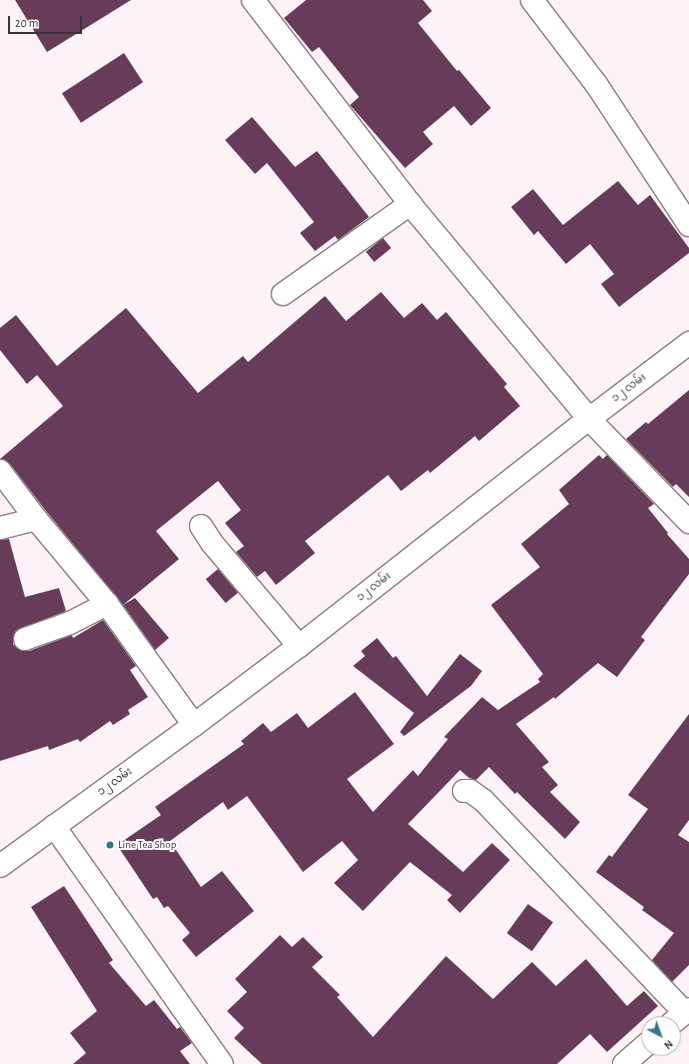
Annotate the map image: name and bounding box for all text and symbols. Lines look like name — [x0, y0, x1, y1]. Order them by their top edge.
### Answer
scale bar — [10, 8, 84, 34]
text: 20 m — [15, 17, 38, 29]
street label: ၁၂ လမ်း — [609, 371, 649, 405]
street label: ၁၂ လမ်း — [354, 570, 394, 604]
street label: ၁၂ လမ်း — [95, 765, 135, 799]
place label: Line Tea Shop — [118, 838, 176, 852]
marker: Line Tea Shop — [105, 840, 115, 850]
north arrow — [641, 1016, 681, 1056]
text: N — [662, 1038, 675, 1051]

